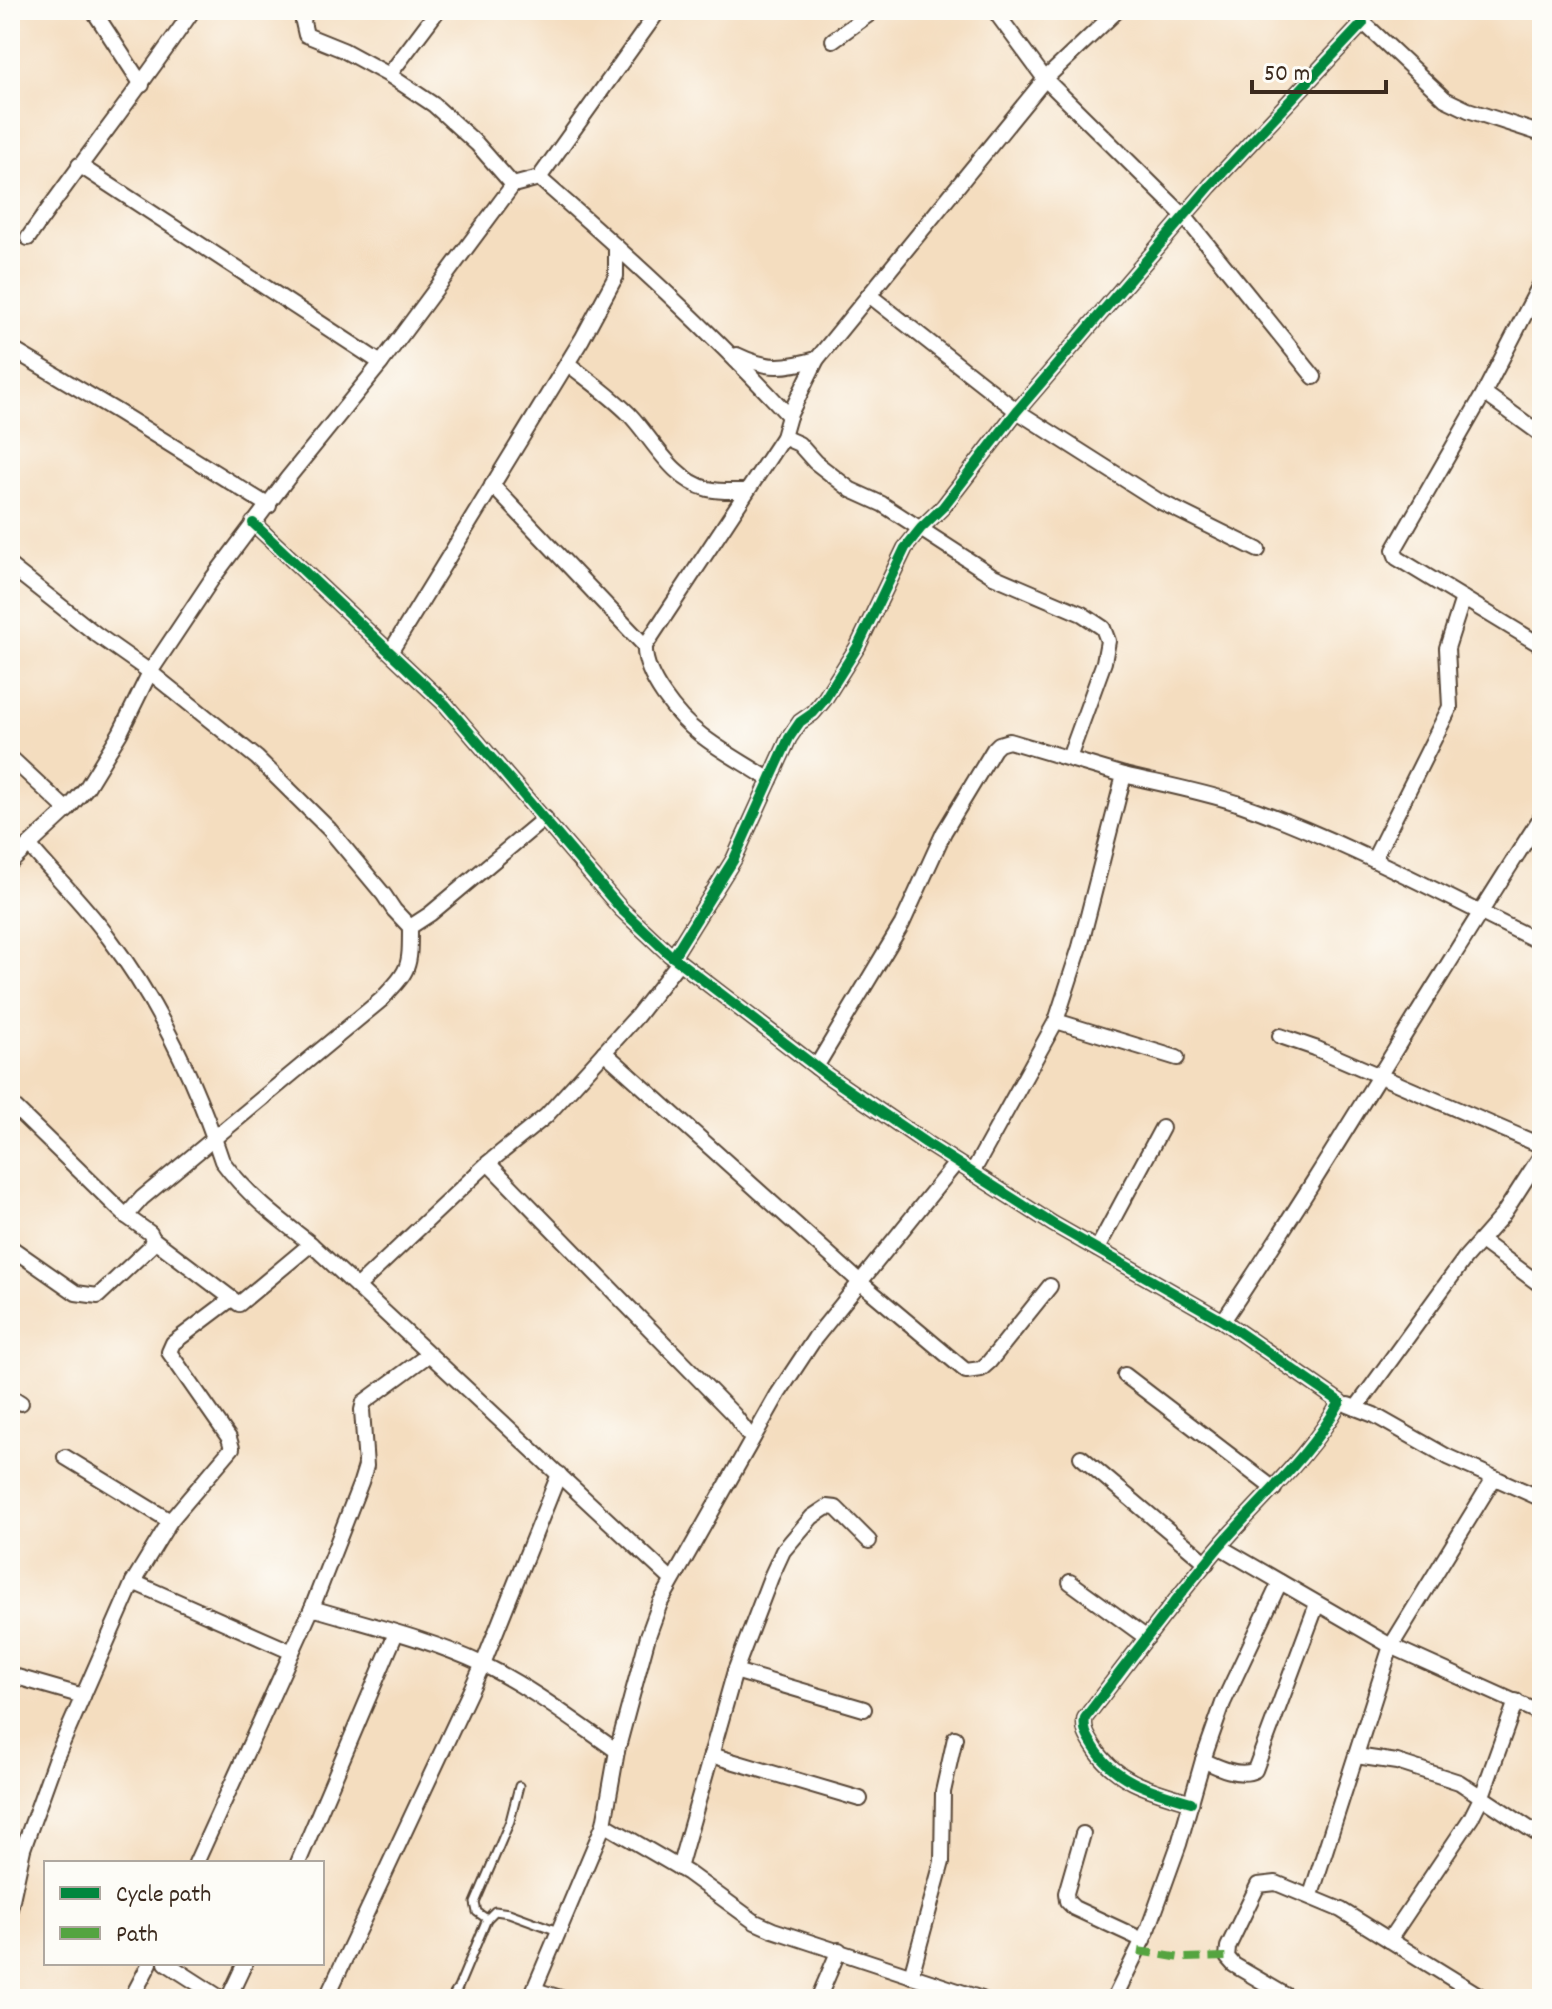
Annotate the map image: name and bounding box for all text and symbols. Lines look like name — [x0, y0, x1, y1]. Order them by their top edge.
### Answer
scale bar — [1252, 44, 1386, 94]
text: 50 m — [1264, 58, 1310, 92]
legend — [44, 1861, 324, 1965]
text: Cycle path — [116, 1879, 211, 1913]
text: Path — [116, 1919, 158, 1953]

